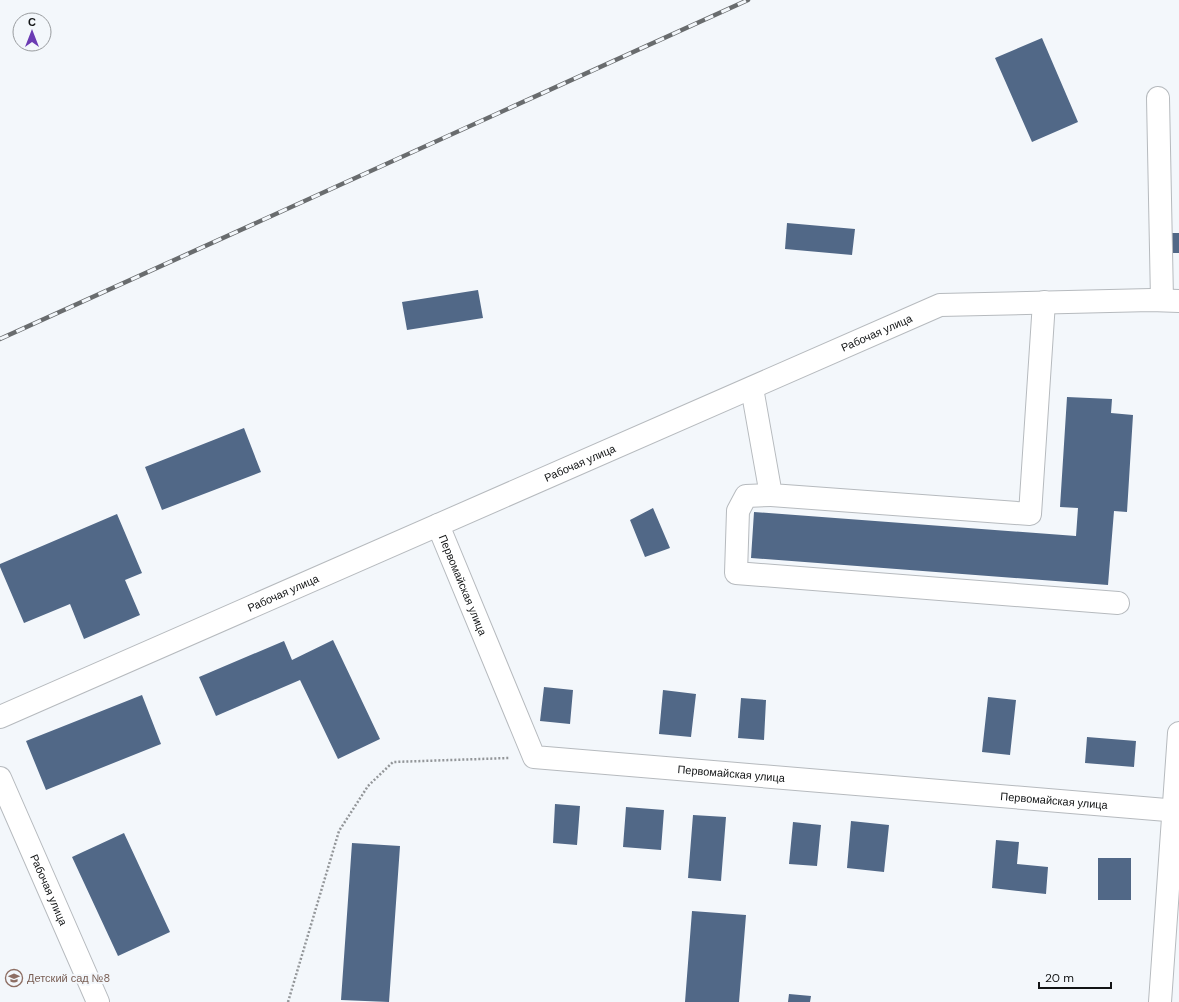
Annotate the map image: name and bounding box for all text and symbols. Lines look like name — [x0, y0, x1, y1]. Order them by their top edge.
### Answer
north arrow — [12, 12, 52, 52]
text: С — [28, 15, 36, 29]
street label: Рабочая улица — [839, 311, 915, 355]
street label: Рабочая улица — [542, 441, 618, 485]
street label: Первомайская улица — [436, 533, 490, 638]
street label: Рабочая улица — [245, 571, 322, 615]
street label: Первомайская улица — [677, 762, 786, 785]
street label: Первомайская улица — [1000, 789, 1109, 812]
street label: Рабочая улица — [27, 852, 71, 928]
scale bar — [1039, 964, 1111, 990]
school or university icon: Детский сад №8 — [4, 968, 24, 988]
text: 20 m — [1045, 970, 1074, 986]
place label: Детский сад №8 — [27, 971, 110, 985]

